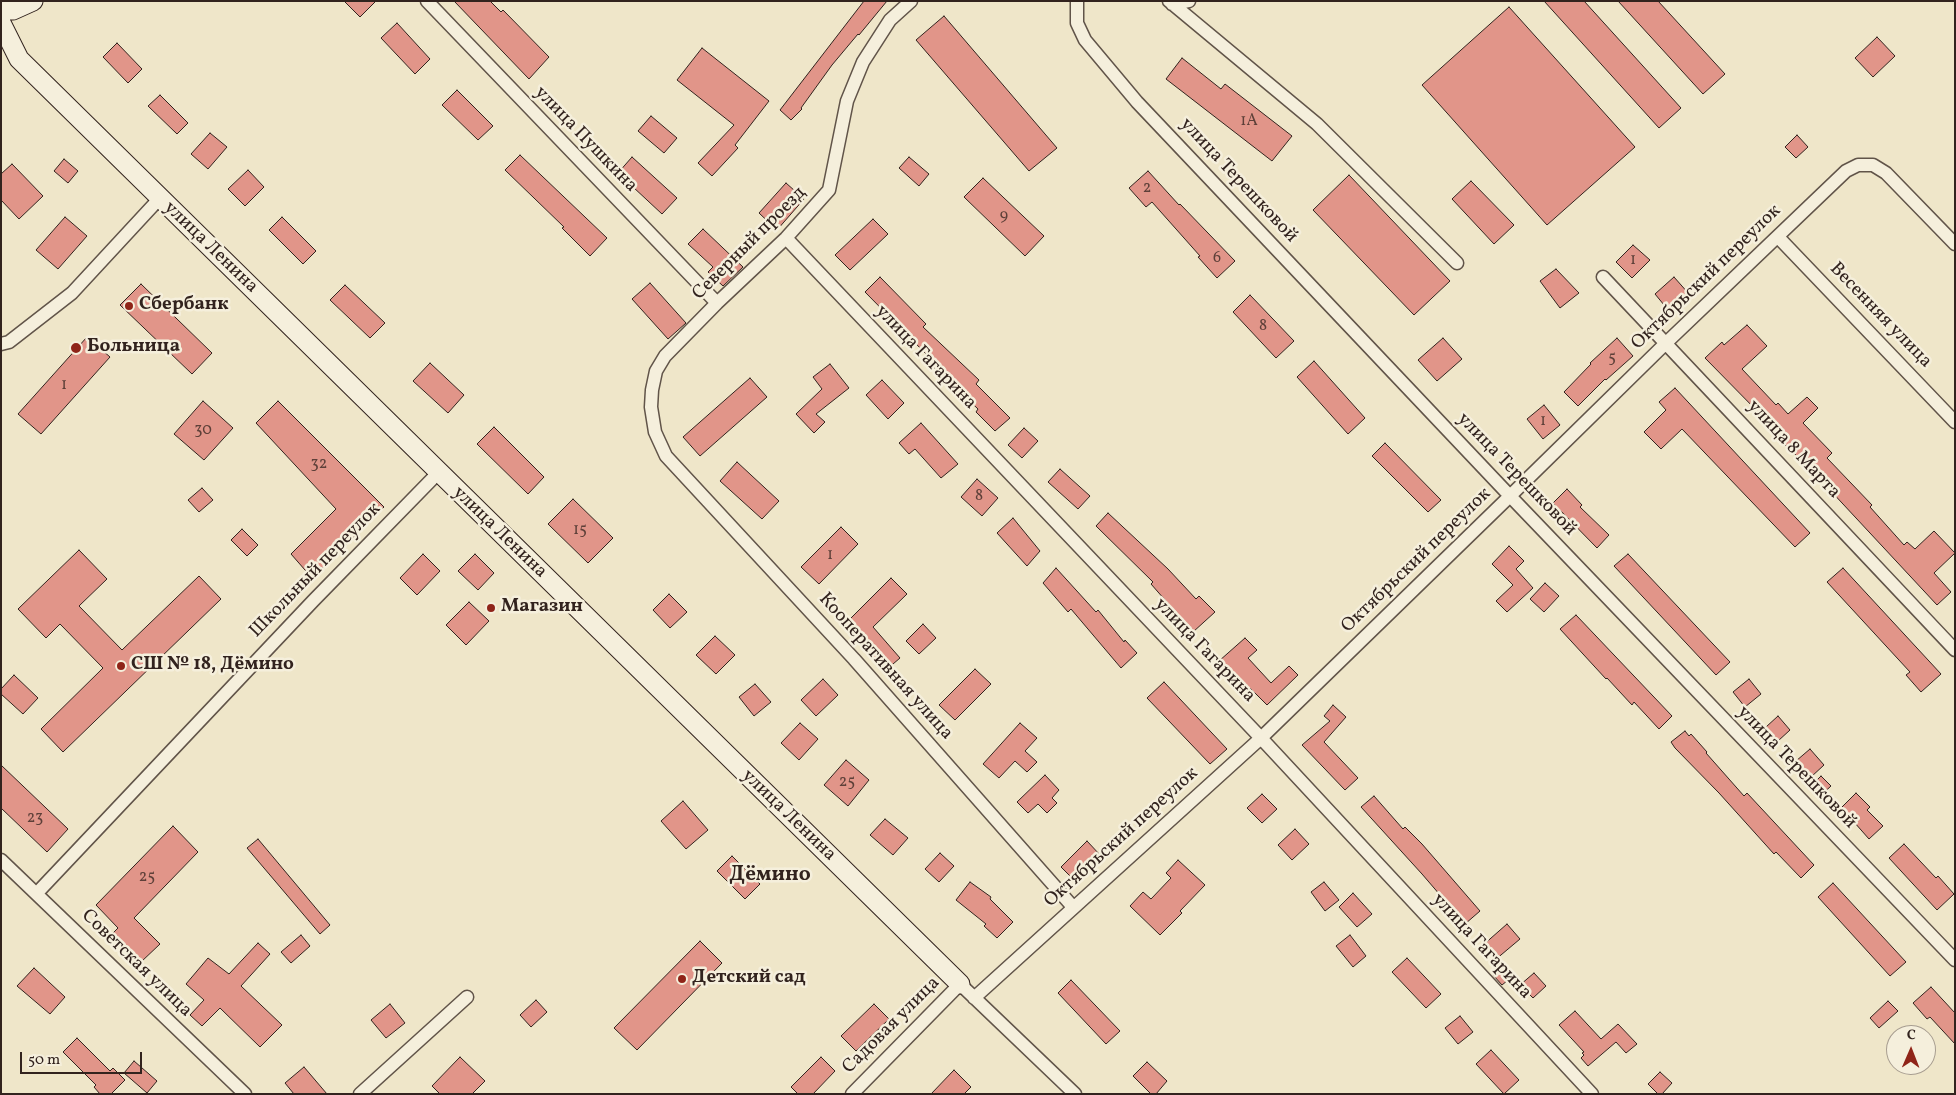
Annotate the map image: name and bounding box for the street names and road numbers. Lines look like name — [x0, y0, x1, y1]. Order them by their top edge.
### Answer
street label: улица Пушкина — [529, 82, 641, 198]
street label: улица Терешковой — [1174, 114, 1302, 248]
street label: Северный проезд — [688, 182, 812, 306]
street label: улица Ленина — [158, 197, 262, 299]
street label: Октябрьский переулок — [1627, 201, 1787, 355]
street label: Весенняя улица — [1824, 258, 1936, 374]
street label: улица Гагарина — [869, 301, 981, 415]
street label: улица 8 Марта — [1742, 396, 1844, 504]
street label: улица Терешковой — [1451, 409, 1581, 541]
street label: улица Ленина — [447, 482, 551, 584]
street label: Октябрьский переулок — [1337, 484, 1497, 638]
street label: Школьный переулок — [246, 499, 386, 643]
street label: Кооперативная улица — [813, 589, 957, 745]
street label: улица Гагарина — [1148, 594, 1260, 708]
street label: улица Терешковой — [1731, 702, 1861, 834]
street label: Октябрьский переулок — [1040, 763, 1204, 913]
street label: улица Ленина — [736, 765, 840, 867]
street label: улица Гагарина — [1426, 889, 1536, 1005]
street label: Советская улица — [76, 905, 196, 1023]
street label: Садовая улица — [839, 973, 945, 1079]

